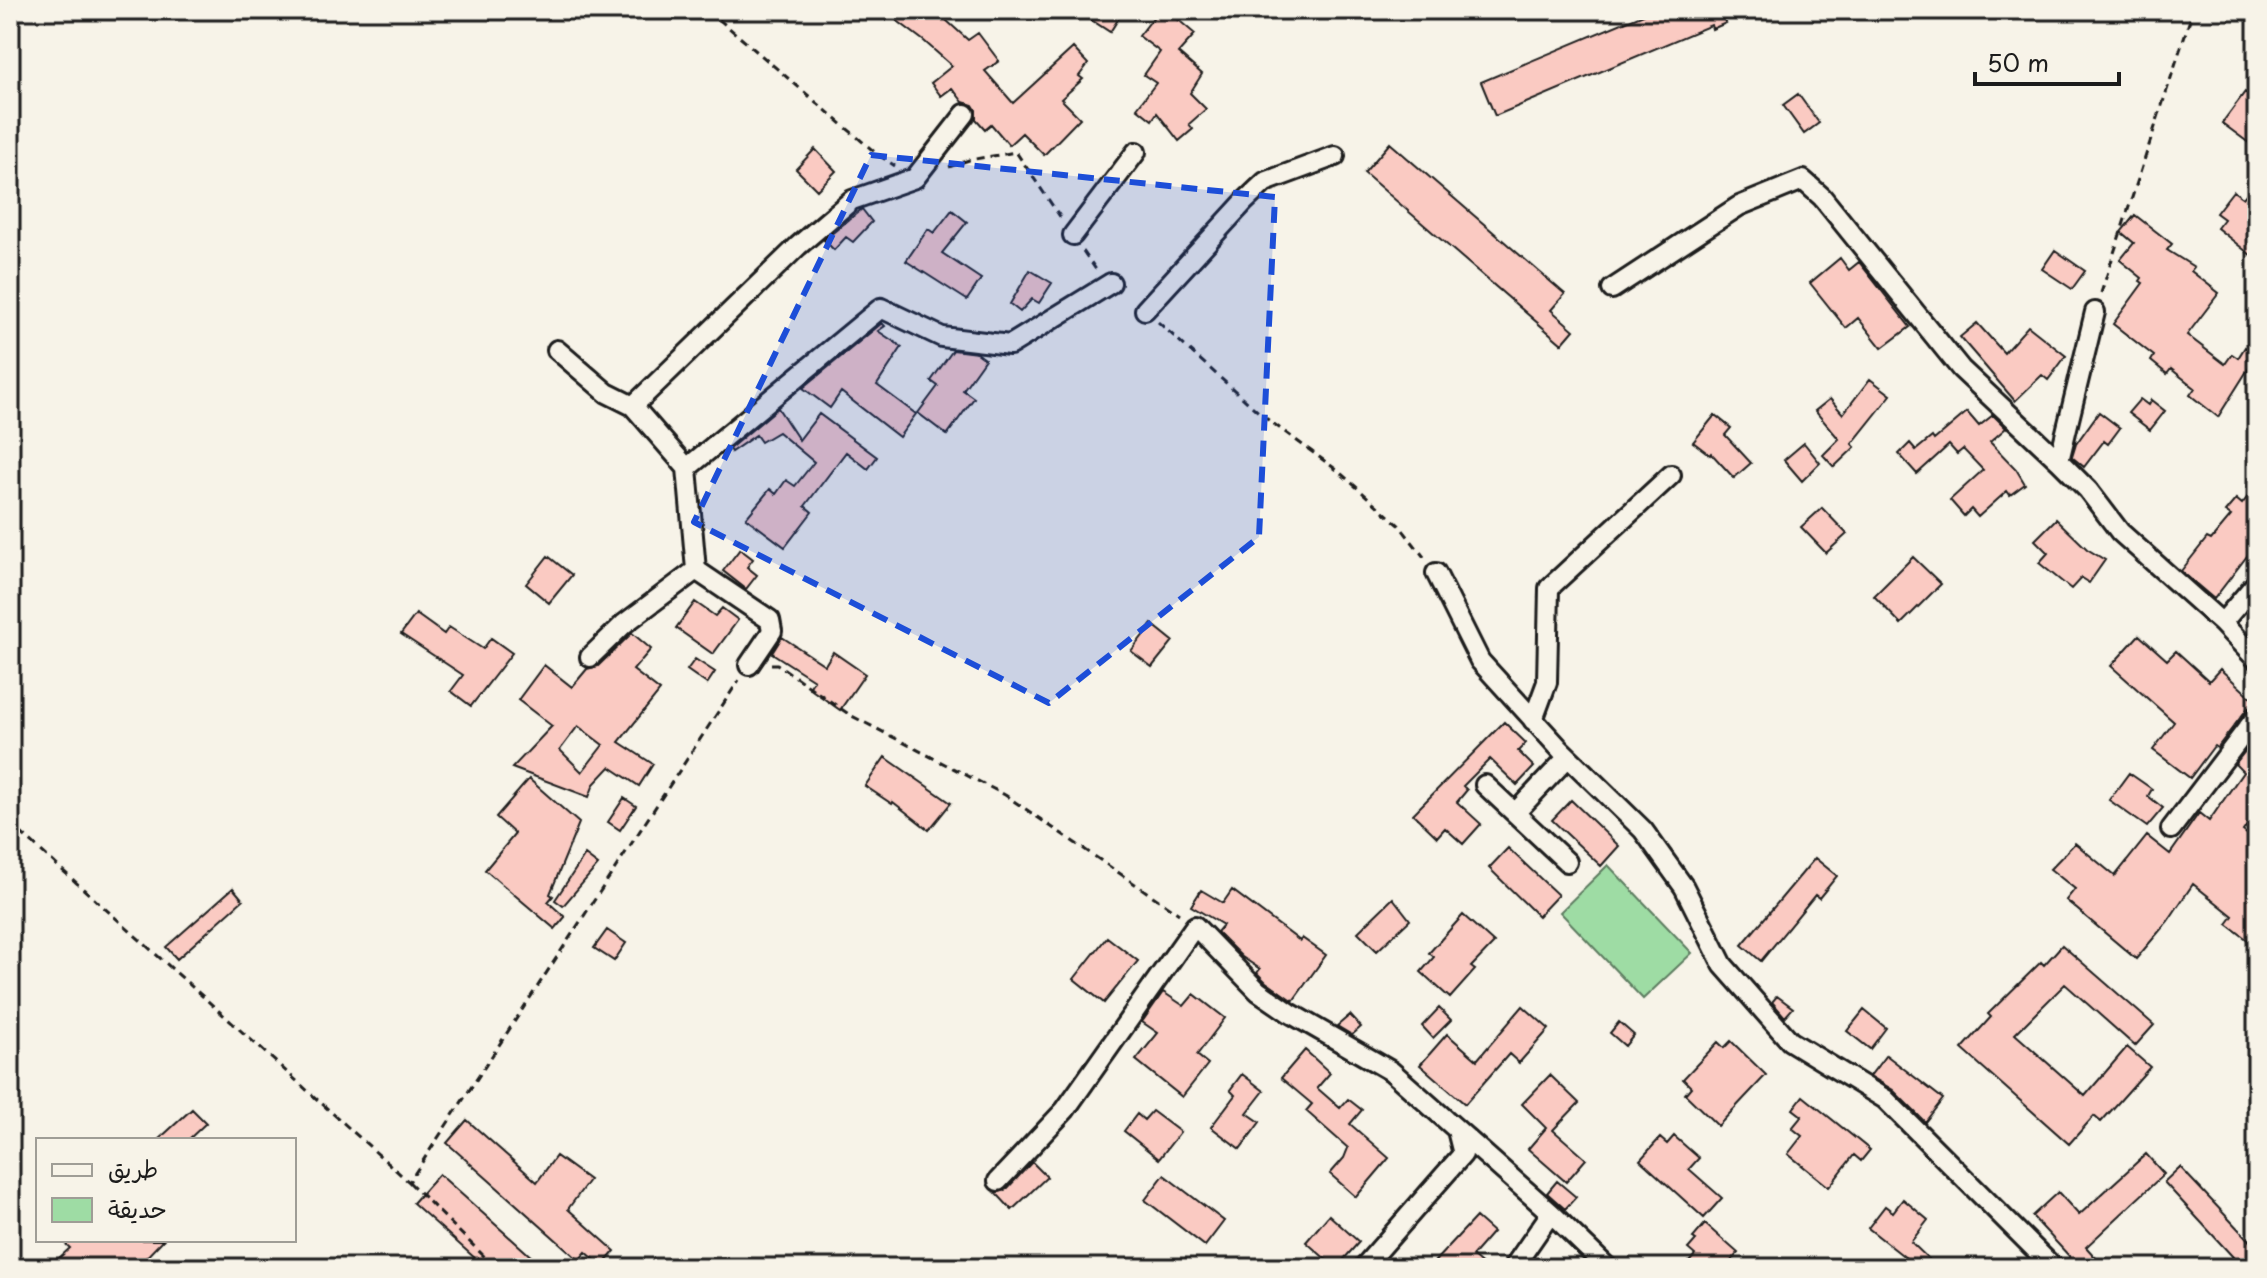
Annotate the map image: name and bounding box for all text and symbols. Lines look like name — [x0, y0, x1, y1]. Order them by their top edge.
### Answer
scale bar — [1975, 36, 2119, 86]
text: 50 m — [1987, 44, 2049, 80]
legend — [36, 1138, 296, 1242]
text: طريق — [108, 1150, 158, 1186]
text: حديقة — [108, 1190, 167, 1226]

